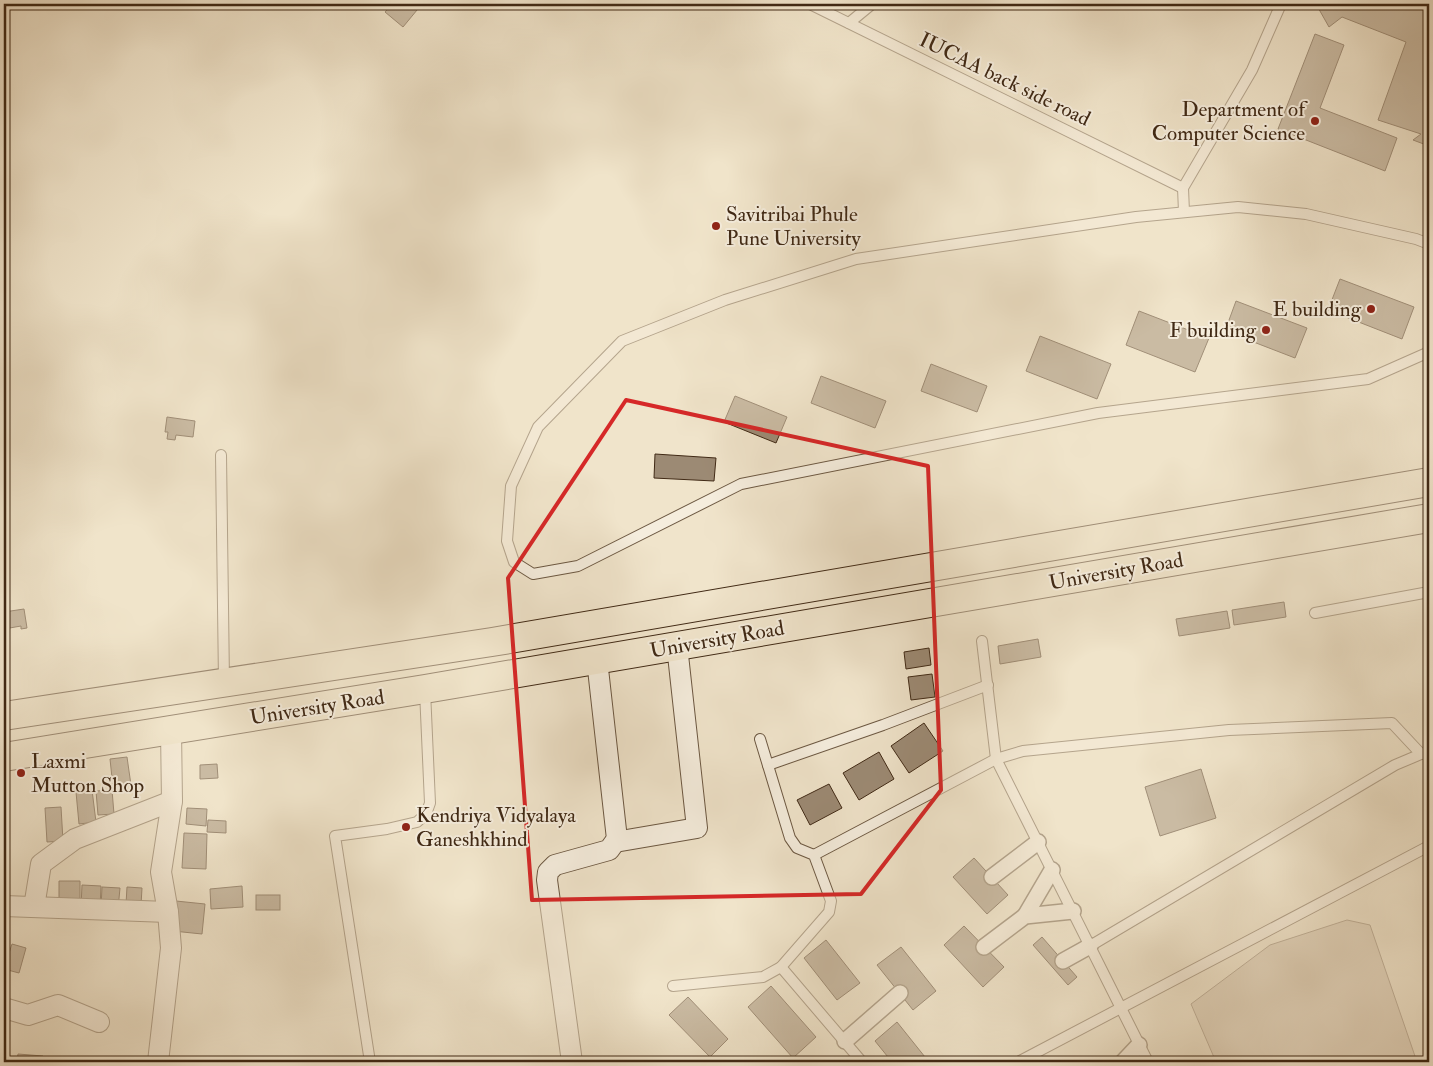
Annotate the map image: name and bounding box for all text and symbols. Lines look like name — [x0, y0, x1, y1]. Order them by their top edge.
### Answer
street label: IUCAA back side road — [915, 26, 1095, 133]
place label: Department of Computer Science — [1152, 96, 1308, 147]
marker: Department of Computer Science — [1309, 115, 1321, 127]
place label: Savitribai Phule Pune University — [726, 201, 862, 252]
marker: Savitribai Phule Pune University — [710, 220, 722, 232]
place label: E building — [1272, 296, 1362, 323]
marker: E building — [1365, 303, 1377, 315]
place label: F building — [1169, 317, 1257, 344]
marker: F building — [1260, 324, 1272, 336]
street label: University Road — [1047, 546, 1186, 597]
street label: University Road — [648, 614, 787, 665]
street label: University Road — [248, 683, 387, 731]
place label: Laxmi Mutton Shop — [31, 748, 144, 799]
marker: Laxmi Mutton Shop — [15, 767, 27, 779]
place label: Kendriya Vidyalaya Ganeshkhind — [416, 802, 576, 853]
marker: Kendriya Vidyalaya Ganeshkhind — [400, 821, 412, 833]

